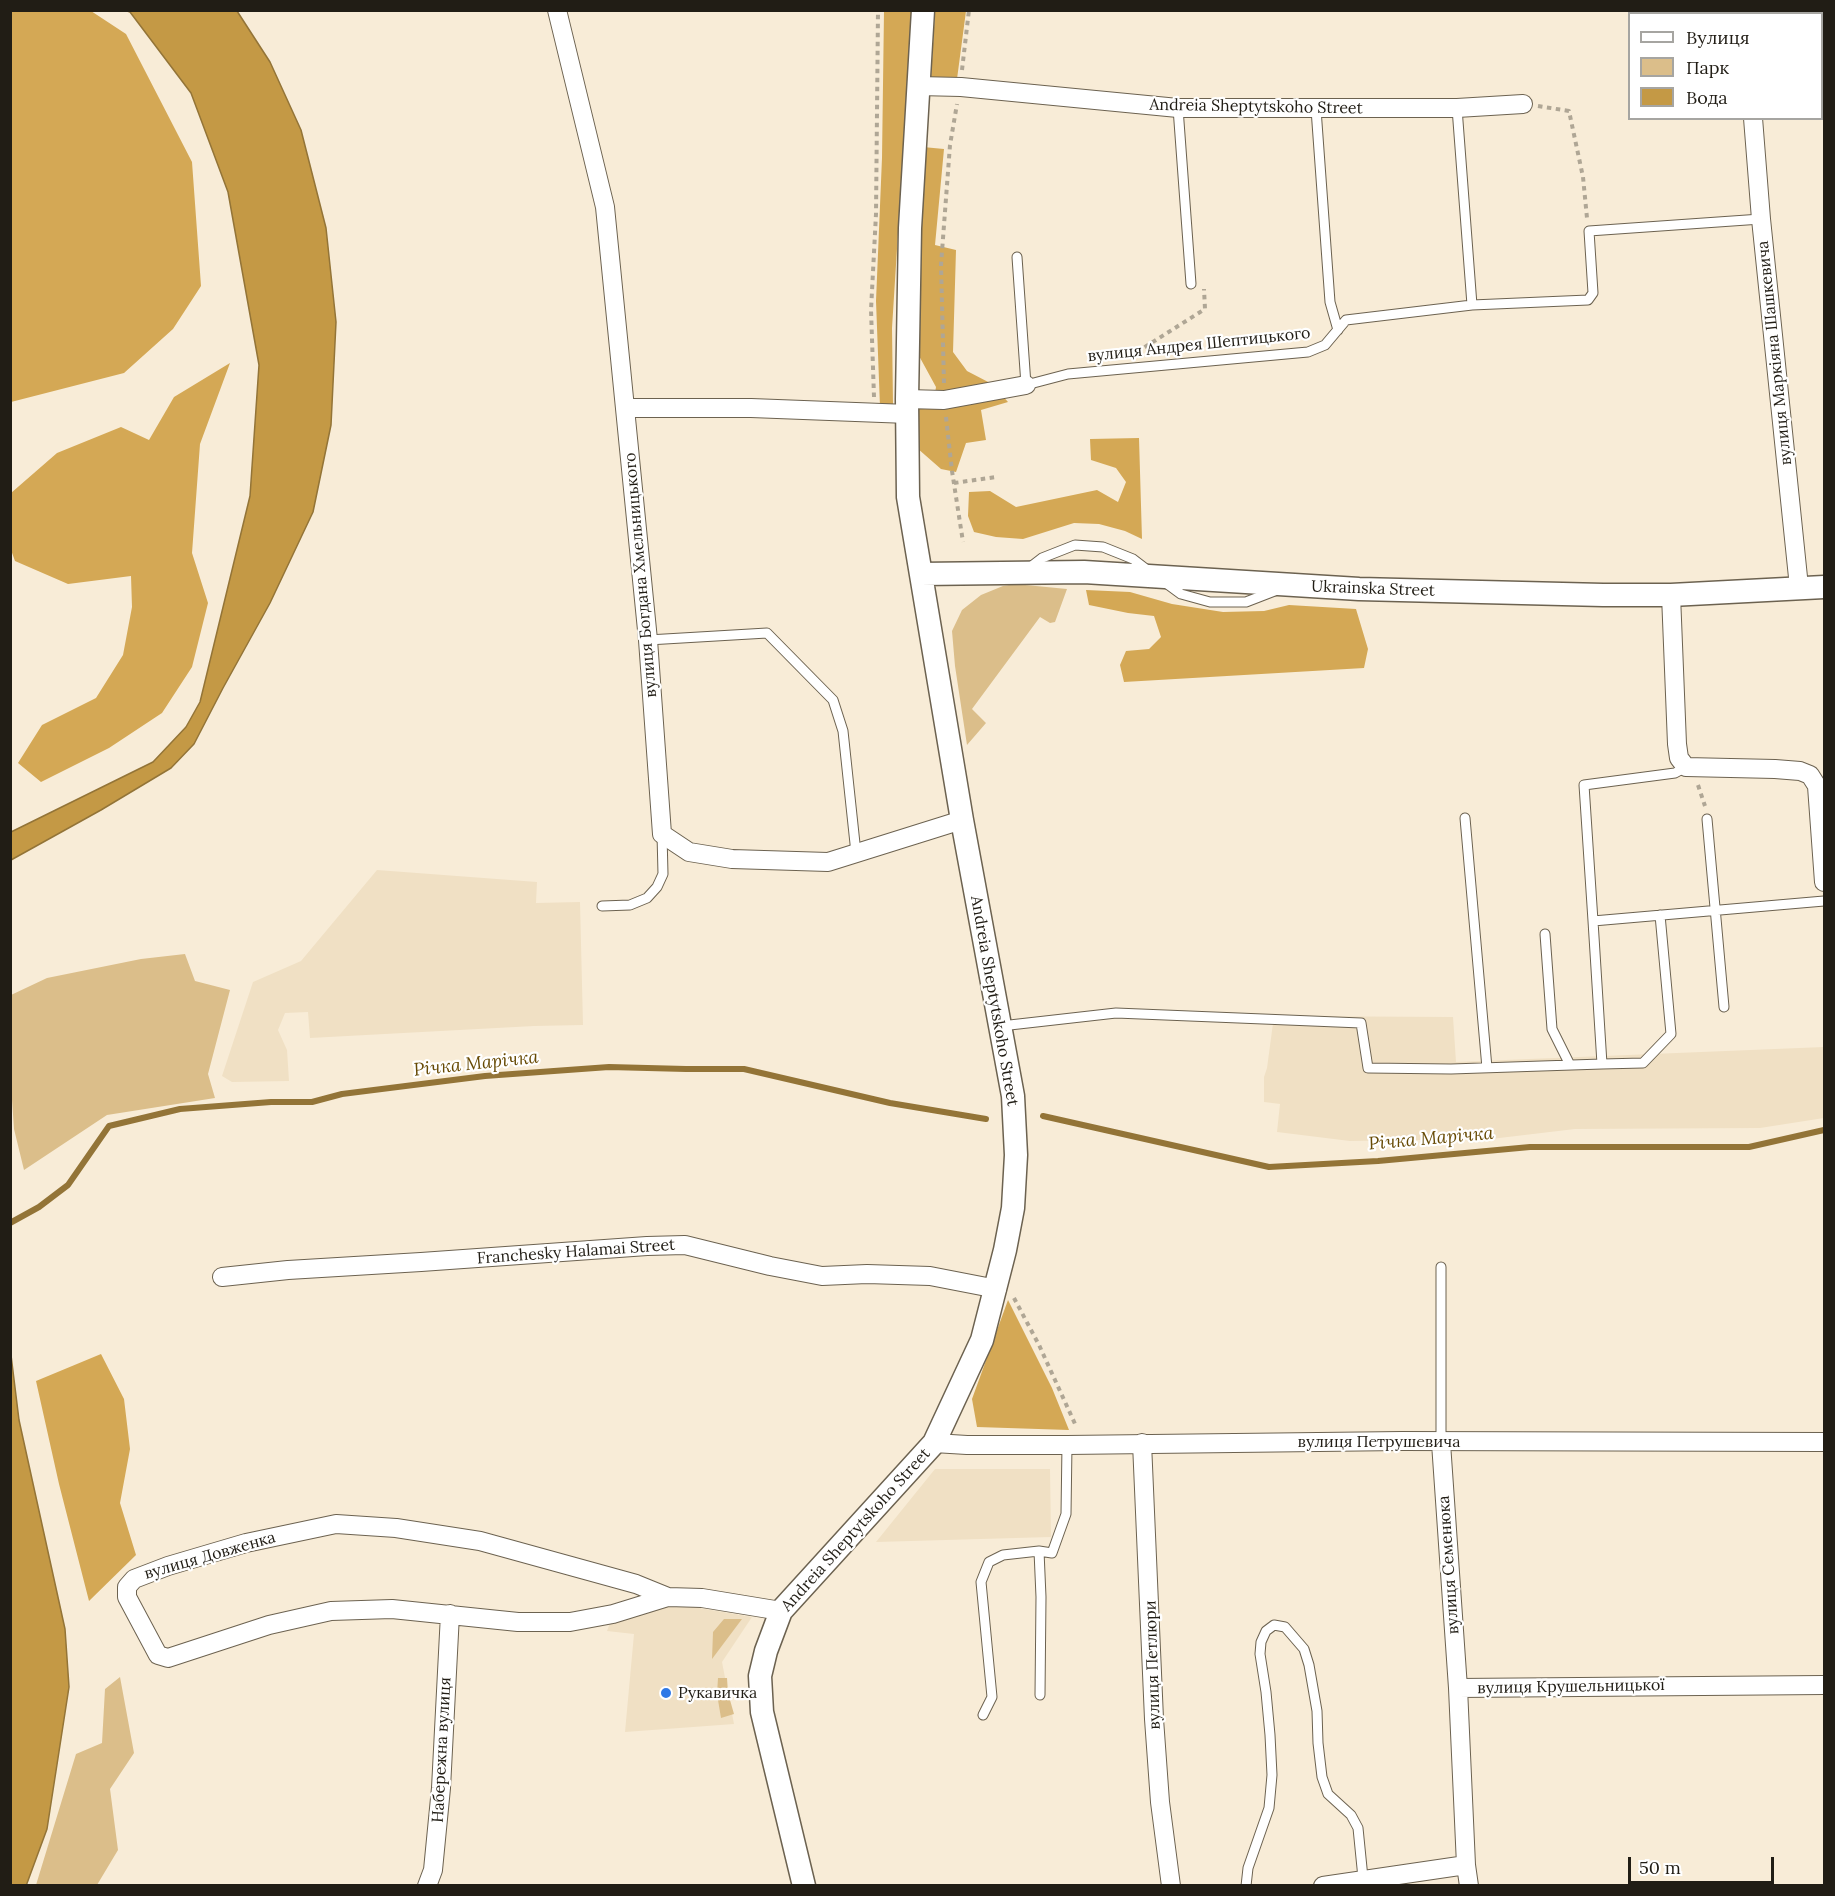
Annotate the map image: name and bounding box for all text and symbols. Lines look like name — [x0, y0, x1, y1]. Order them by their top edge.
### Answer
legend — [1628, 12, 1823, 120]
text: Вулиця — [1686, 26, 1749, 49]
text: Парк — [1686, 56, 1729, 79]
text: Вода — [1686, 86, 1728, 109]
street label: Andreia Sheptytskoho Street — [1149, 96, 1363, 118]
street label: вулиця Маркіяна Шашкевича — [1754, 240, 1796, 466]
street label: вулиця Андрея Шептицького — [1087, 324, 1311, 366]
street label: вулиця Богдана Хмельницького — [621, 452, 661, 698]
street label: Ukrainska Street — [1311, 577, 1435, 601]
street label: Andreia Sheptytskoho Street — [966, 894, 1022, 1108]
water label: Річка Марічка — [413, 1047, 539, 1081]
water label: Річка Марічка — [1368, 1123, 1494, 1155]
street label: Franchesky Halamai Street — [476, 1235, 676, 1269]
street label: вулиця Петрушевича — [1298, 1432, 1460, 1452]
street label: Andreia Sheptytskoho Street — [777, 1444, 935, 1616]
street label: вулиця Семенюка — [1435, 1495, 1463, 1635]
street label: вулиця Довженка — [142, 1528, 278, 1584]
street label: вулиця Петлюри — [1141, 1600, 1165, 1730]
street label: вулиця Крушельницької — [1477, 1676, 1665, 1698]
street label: Набережна вулиця — [429, 1677, 455, 1823]
place label: Рукавичка — [678, 1683, 757, 1703]
marker: Рукавичка — [659, 1686, 673, 1700]
scale bar — [1631, 1845, 1776, 1883]
text: 50 m — [1639, 1856, 1681, 1879]

